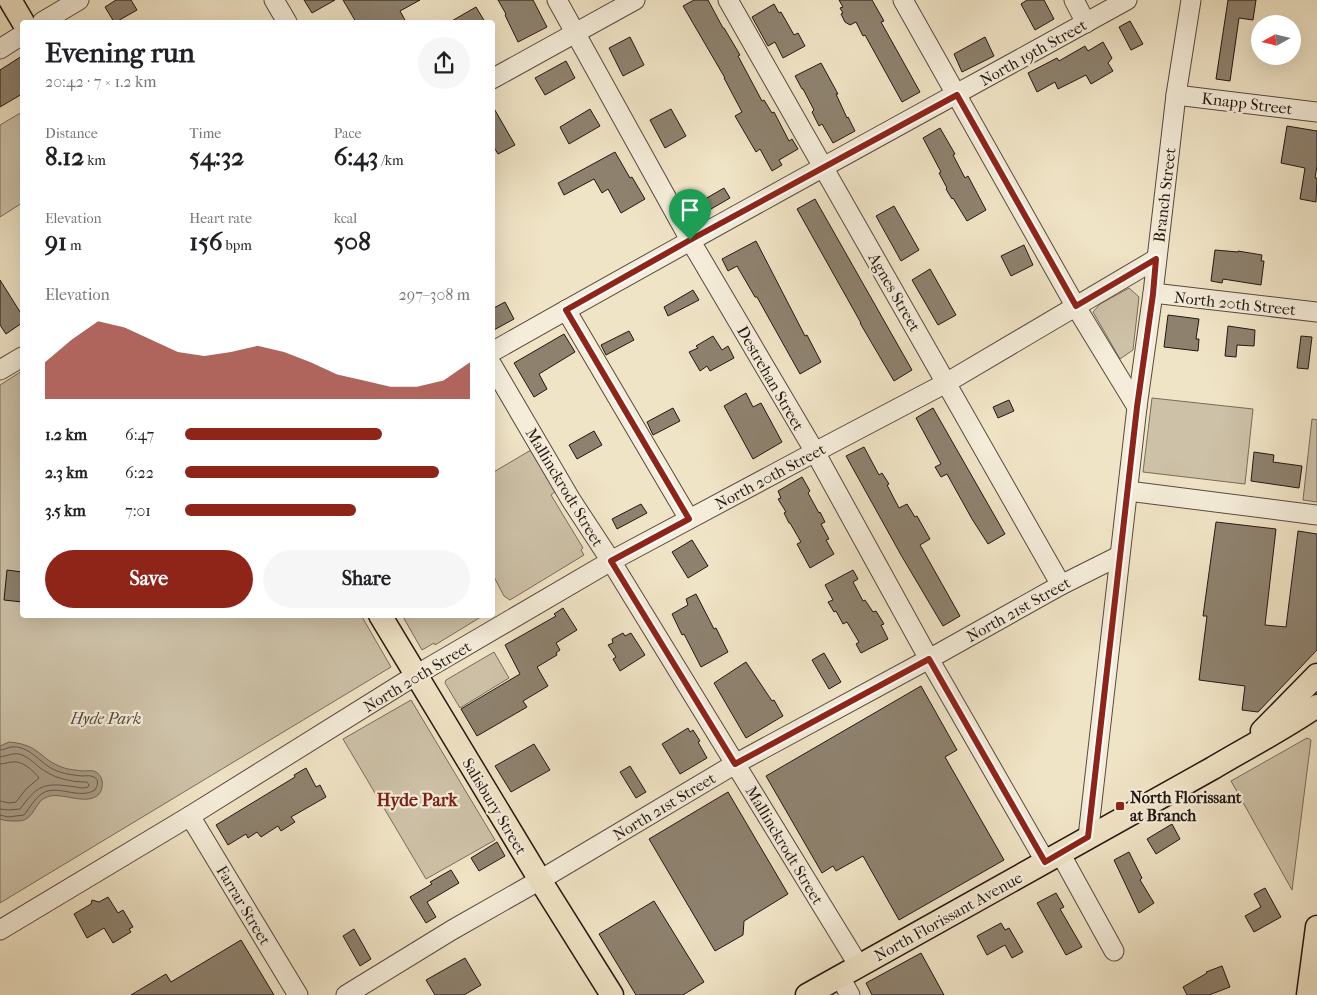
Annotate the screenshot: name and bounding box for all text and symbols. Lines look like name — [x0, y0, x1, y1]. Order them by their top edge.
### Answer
street label: North 19th Street — [976, 15, 1090, 90]
north arrow — [1251, 15, 1301, 65]
map controls — [1251, 15, 1301, 65]
text: Evening run — [45, 36, 195, 69]
button: share — [418, 37, 470, 89]
text: 20:42 · 7 × 1.2 km — [45, 72, 156, 91]
street label: Knapp Street — [1200, 89, 1294, 119]
text: Distance — [45, 125, 98, 142]
text: Time — [189, 125, 221, 142]
text: Pace — [334, 125, 362, 142]
text: 8.12 — [45, 142, 84, 171]
text: 54:32 — [189, 142, 244, 171]
text: 6:43 — [334, 142, 378, 171]
street label: Branch Street — [1149, 146, 1180, 244]
text: km — [84, 152, 106, 169]
text: /km — [378, 152, 404, 169]
pin — [669, 189, 711, 240]
icon: arrive — [676, 196, 704, 224]
text: Elevation — [45, 210, 102, 227]
text: Heart rate — [189, 210, 252, 227]
text: kcal — [334, 210, 357, 227]
text: 91 — [45, 227, 67, 256]
text: 156 — [189, 227, 223, 256]
text: 508 — [334, 227, 371, 256]
text: m — [67, 237, 82, 254]
text: bpm — [223, 237, 252, 254]
street label: Agnes Street — [864, 249, 925, 335]
text: Elevation — [45, 285, 110, 304]
text: 297–308 m — [399, 285, 470, 304]
street label: North 20th Street — [1173, 288, 1297, 319]
street label: Destrehan Street — [733, 323, 808, 434]
street label: Mallinckrodt Street — [522, 424, 608, 550]
text: 1.2 km — [45, 425, 87, 444]
text: 6:47 — [125, 425, 154, 444]
street label: North 20th Street — [712, 439, 829, 514]
text: 2.3 km — [45, 463, 88, 482]
text: 6:22 — [125, 463, 154, 482]
text: 3.5 km — [45, 501, 86, 520]
text: 7:01 — [125, 501, 151, 520]
button: Save — [45, 550, 253, 608]
button: Share — [263, 550, 470, 608]
street label: North 21st Street — [963, 573, 1074, 646]
street label: North 20th Street — [360, 637, 475, 716]
park label: Hyde Park — [69, 709, 142, 728]
street label: Salisbury Street — [458, 755, 531, 858]
street label: North 21st Street — [610, 768, 719, 844]
street label: Mallinckrodt Street — [742, 782, 828, 908]
place label: North Florissant at Branch — [1130, 788, 1242, 825]
district label: Hyde Park — [376, 790, 458, 811]
marker: North Florissant at Branch — [1114, 800, 1126, 812]
street label: Farrar Street — [212, 862, 275, 949]
street label: North Florissant Avenue — [871, 868, 1026, 965]

